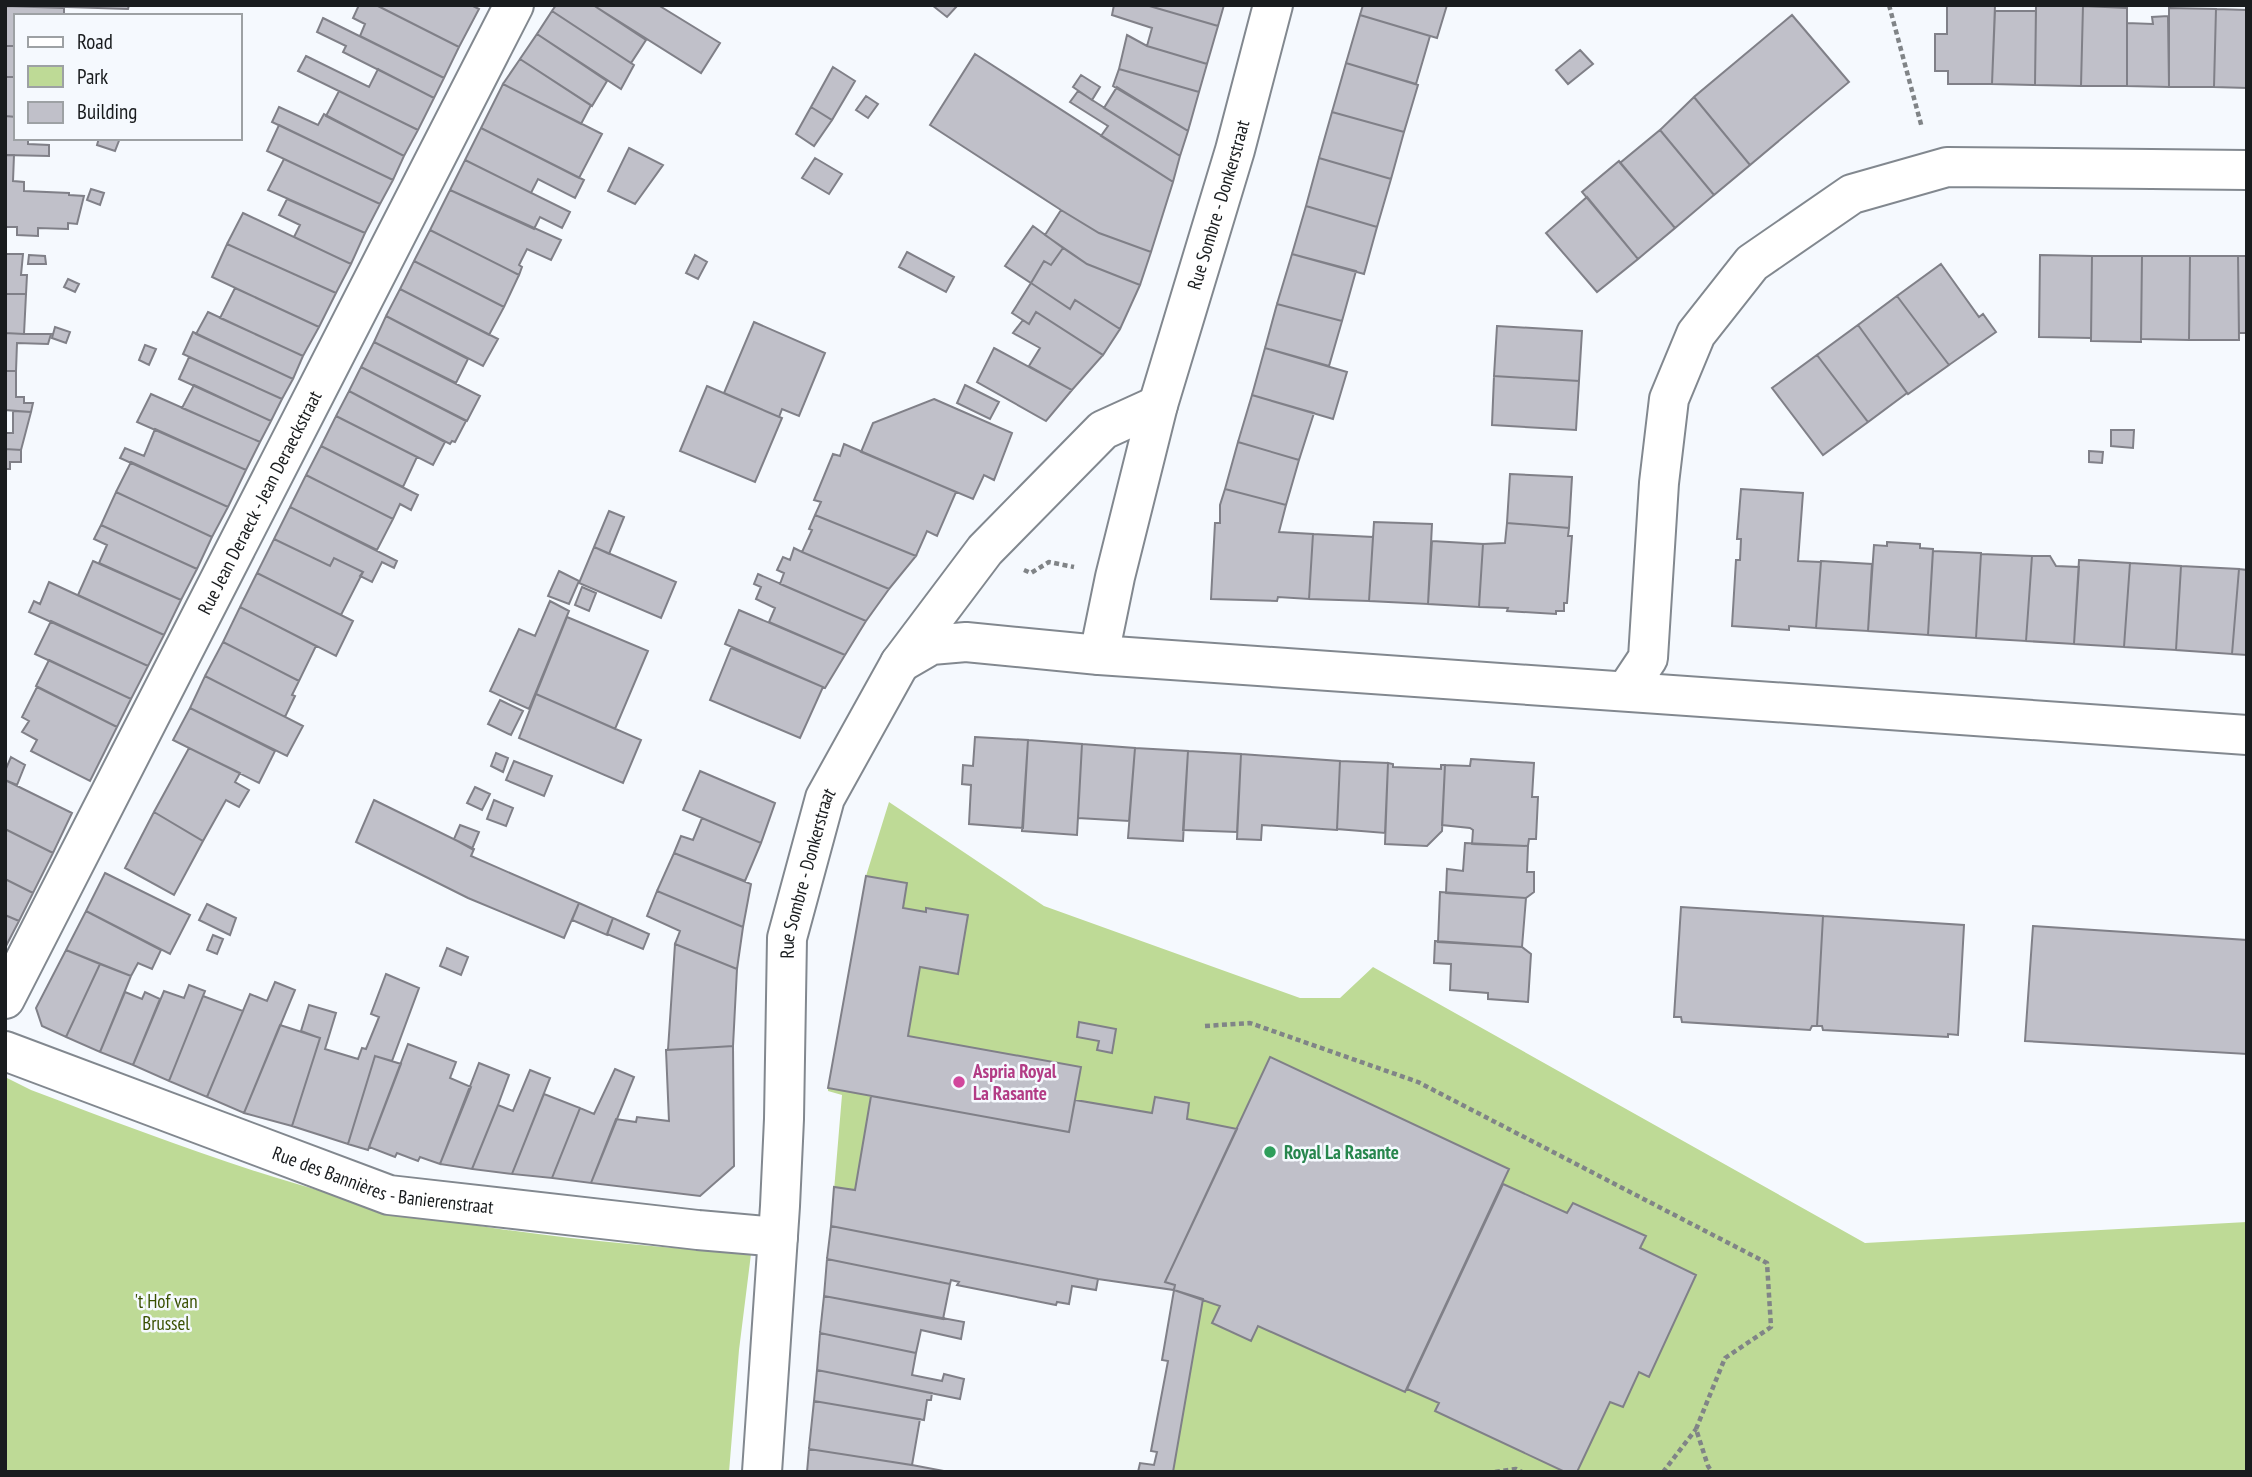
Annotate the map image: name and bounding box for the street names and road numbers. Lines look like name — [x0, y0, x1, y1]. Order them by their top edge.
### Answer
street label: Rue Sombre - Donkerstraat — [1182, 117, 1255, 292]
street label: Rue Jean Deraeck - Jean Deraeckstraat — [192, 386, 327, 618]
street label: Rue Sombre - Donkerstraat — [775, 783, 841, 959]
street label: Rue des Bannières - Banierenstraat — [269, 1140, 496, 1219]

